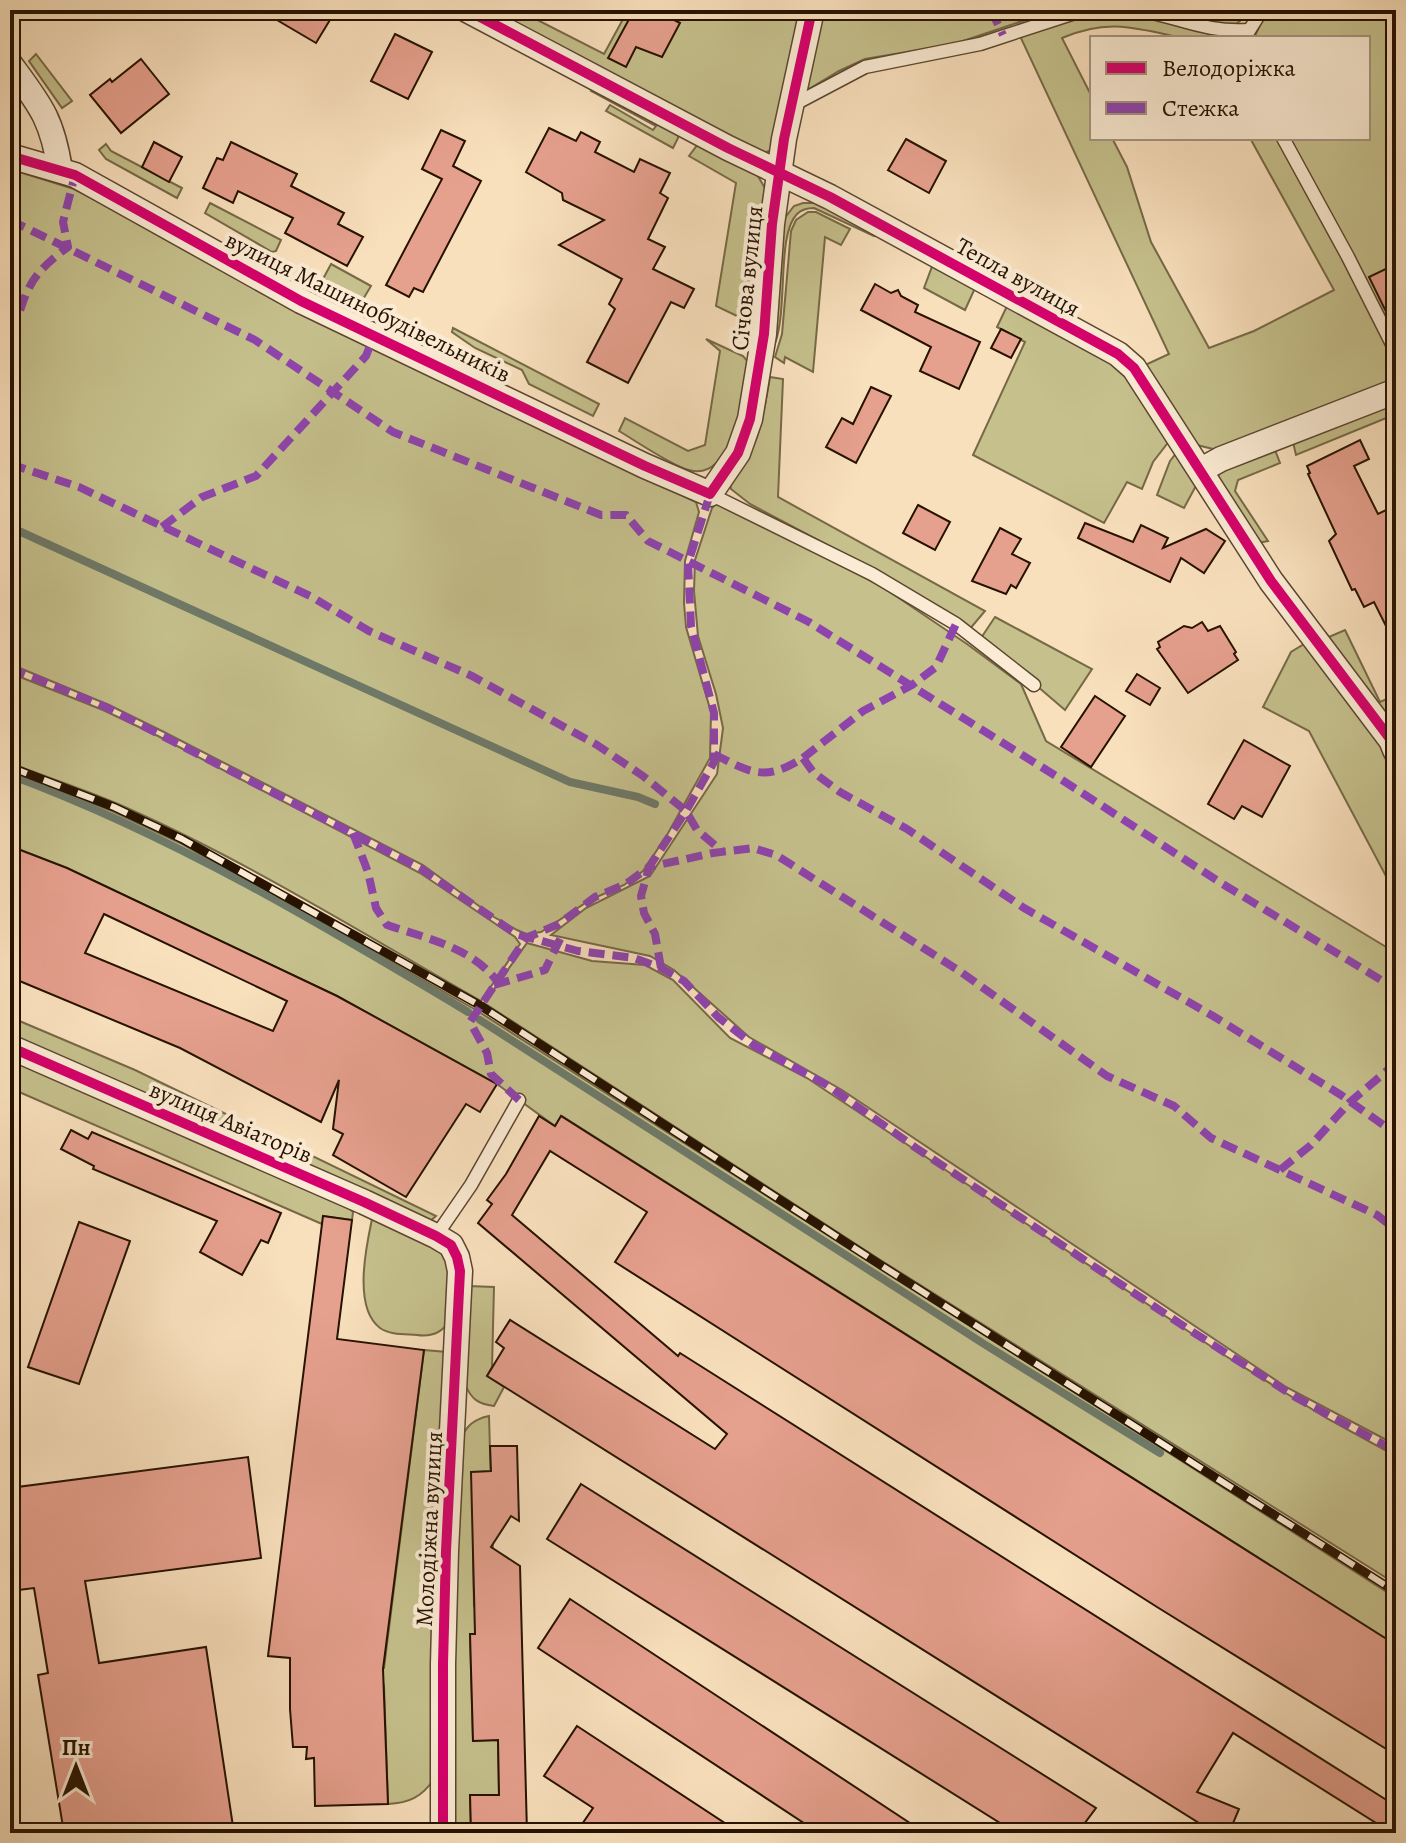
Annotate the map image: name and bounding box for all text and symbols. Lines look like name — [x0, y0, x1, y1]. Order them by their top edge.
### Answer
legend — [1090, 36, 1370, 140]
text: Велодоріжка — [1162, 52, 1296, 84]
text: Стежка — [1162, 92, 1239, 124]
street label: Січова вулиця — [723, 204, 771, 352]
street label: вулиця Машинобудівельників — [220, 224, 516, 390]
street label: Тепла вулиця — [950, 230, 1086, 324]
street label: вулиця Авіаторів — [145, 1073, 317, 1171]
street label: Молодіжна вулиця — [408, 1430, 450, 1628]
north arrow — [36, 1727, 116, 1807]
text: Пн — [62, 1733, 90, 1763]

